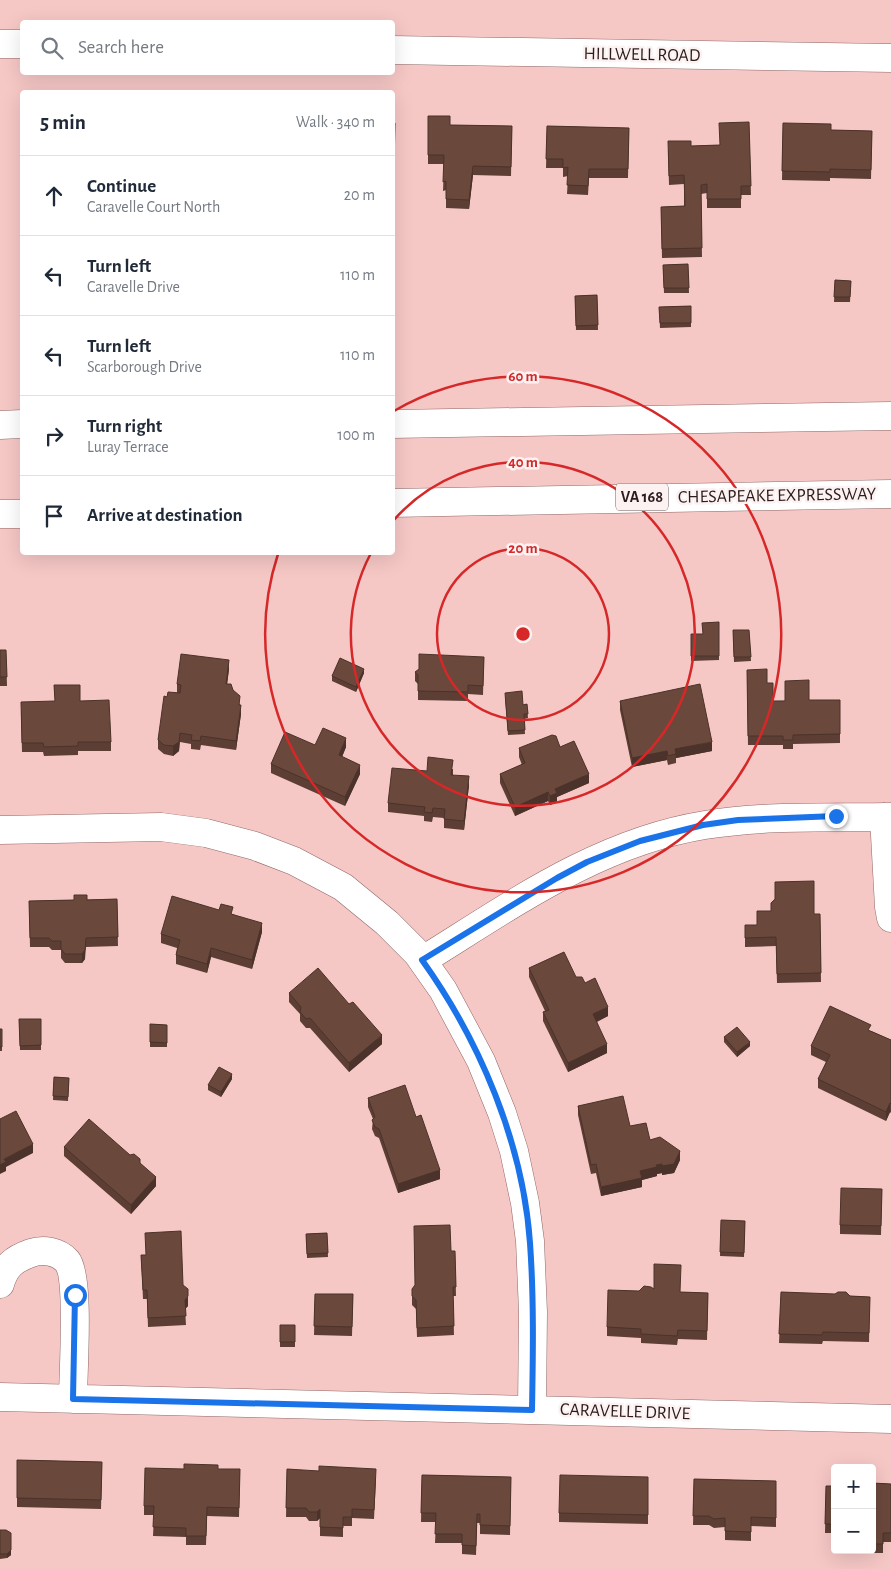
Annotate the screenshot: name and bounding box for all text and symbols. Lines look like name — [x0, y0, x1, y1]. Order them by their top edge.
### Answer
search box — [20, 20, 395, 75]
icon: search — [38, 34, 66, 62]
text: Search here — [78, 38, 164, 57]
street label: HILLWELL ROAD — [583, 45, 701, 65]
text: 5 min — [40, 112, 86, 133]
text: Walk · 340 m — [296, 114, 375, 130]
text: Continue — [87, 177, 156, 196]
icon: ahead — [40, 182, 68, 210]
text: 20 m — [344, 187, 375, 203]
text: Caravelle Court North — [87, 199, 220, 215]
text: Turn left — [87, 257, 151, 276]
icon: left — [40, 262, 68, 290]
text: 110 m — [340, 267, 375, 283]
text: Caravelle Drive — [87, 279, 180, 295]
text: Turn left — [87, 337, 151, 356]
icon: left — [40, 342, 68, 370]
text: 110 m — [340, 347, 375, 363]
text: Scarborough Drive — [87, 359, 202, 375]
text: 60 m — [508, 369, 538, 384]
text: Turn right — [87, 417, 162, 436]
icon: right — [40, 422, 68, 450]
text: 100 m — [337, 427, 375, 443]
text: Luray Terrace — [87, 439, 169, 455]
text: 40 m — [508, 455, 538, 470]
road number: VA 168 — [616, 484, 668, 511]
street label: CHESAPEAKE EXPRESSWAY — [678, 485, 877, 507]
icon: arrive — [40, 502, 68, 530]
text: Arrive at destination — [87, 506, 243, 525]
text: 20 m — [508, 541, 538, 556]
centre of rings — [514, 625, 532, 643]
route end — [825, 805, 848, 828]
route start — [64, 1284, 87, 1307]
street label: CARAVELLE DRIVE — [560, 1401, 691, 1423]
map controls — [831, 1464, 876, 1554]
button: + — [831, 1464, 876, 1509]
button: − — [831, 1509, 876, 1554]

